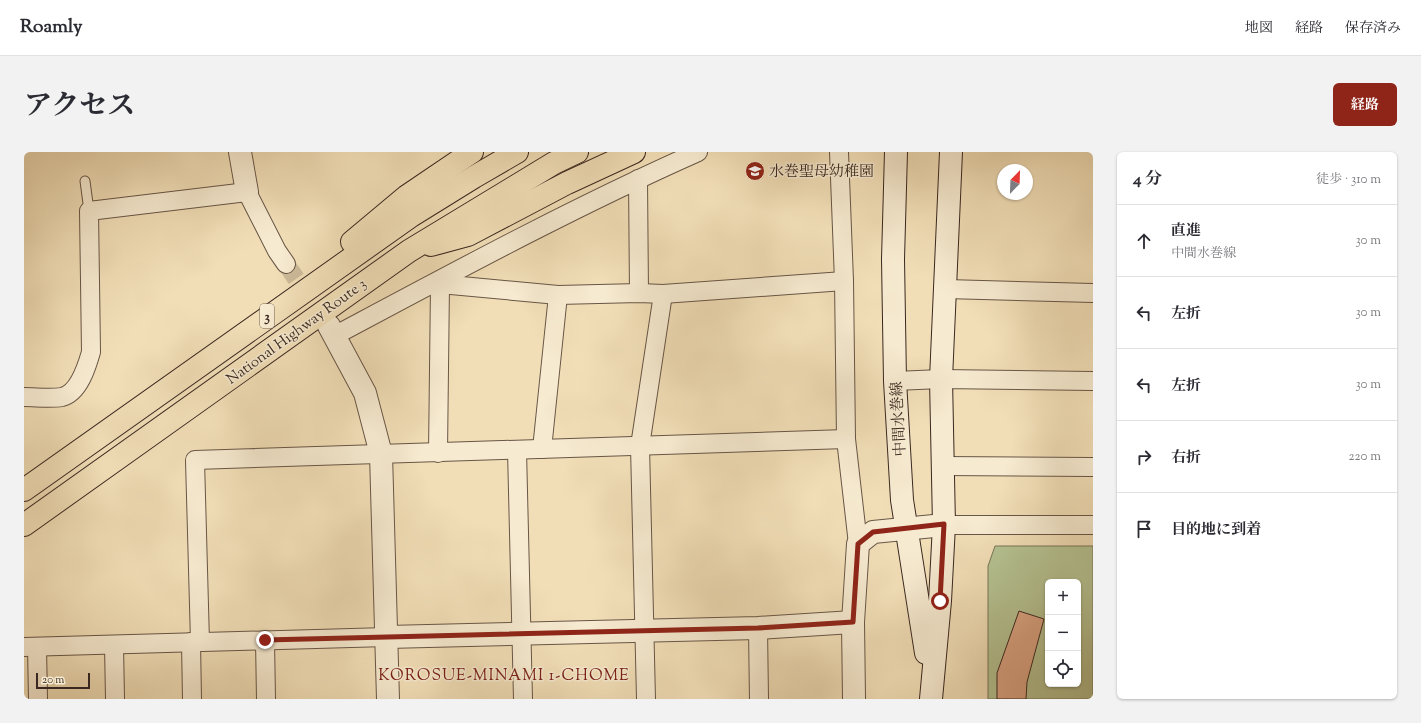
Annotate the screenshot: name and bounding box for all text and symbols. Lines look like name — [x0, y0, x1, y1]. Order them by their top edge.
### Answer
text: Roamly — [20, 14, 83, 41]
text: 地図 — [1245, 19, 1273, 39]
text: 経路 — [1295, 19, 1323, 39]
text: 保存済み — [1345, 19, 1401, 39]
button: 経路 — [1333, 83, 1397, 126]
text: アクセス — [24, 87, 135, 127]
school or university icon: 水巻聖母幼稚園 — [744, 160, 766, 182]
place label: 水巻聖母幼稚園 — [769, 162, 874, 183]
north arrow — [997, 164, 1033, 200]
text: 4 分 — [1133, 168, 1162, 192]
text: 徒歩 · 310 m — [1316, 171, 1381, 189]
text: 直進 — [1171, 221, 1201, 242]
icon: ahead — [1133, 230, 1155, 252]
text: 30 m — [1355, 232, 1381, 250]
text: 中間水巻線 — [1171, 245, 1236, 263]
street label: National Highway Route 3 — [223, 274, 371, 390]
icon: left — [1133, 302, 1155, 324]
road number: 3 — [260, 304, 274, 328]
text: 左折 — [1171, 304, 1201, 325]
text: 30 m — [1355, 304, 1381, 322]
icon: left — [1133, 374, 1155, 396]
text: 左折 — [1171, 376, 1201, 397]
text: 30 m — [1355, 376, 1381, 394]
street label: 中間水巻線 — [887, 381, 912, 457]
icon: right — [1133, 446, 1155, 468]
text: 右折 — [1171, 448, 1201, 469]
text: 220 m — [1348, 448, 1381, 466]
icon: arrive — [1133, 518, 1155, 540]
text: 目的地に到着 — [1171, 520, 1261, 541]
map controls — [1045, 579, 1081, 687]
button: + — [1045, 579, 1081, 615]
route start — [931, 592, 949, 610]
button: − — [1045, 615, 1081, 651]
route end — [256, 631, 274, 649]
button: locate — [1045, 651, 1081, 687]
district label: KOROSUE-MINAMI 1-CHOME — [378, 665, 630, 688]
scale bar — [36, 671, 90, 690]
text: 20 m — [42, 672, 64, 688]

